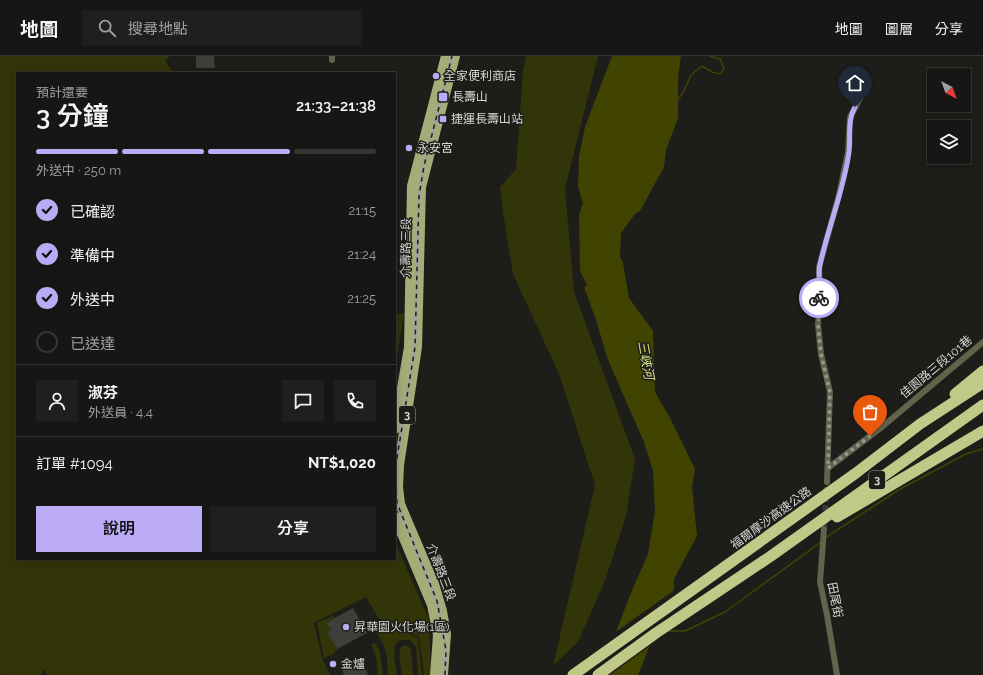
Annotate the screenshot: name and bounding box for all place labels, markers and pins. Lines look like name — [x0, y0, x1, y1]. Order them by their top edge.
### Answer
pin — [838, 66, 872, 107]
place label: 全家便利商店 — [444, 69, 516, 83]
marker: 全家便利商店 — [431, 71, 441, 81]
place label: 長壽山 — [452, 90, 488, 104]
marker: 長壽山 — [437, 91, 449, 103]
place label: 捷運長壽山站 — [451, 112, 523, 126]
marker: 捷運長壽山站 — [438, 114, 448, 124]
place label: 永安宮 — [417, 141, 453, 155]
marker: 永安宮 — [404, 143, 414, 153]
pin — [853, 395, 887, 436]
place label: 昇華園火化場(1區) — [354, 620, 450, 634]
marker: 昇華園火化場(1區) — [341, 622, 351, 632]
place label: 金爐 — [341, 657, 365, 671]
marker: 金爐 — [328, 659, 338, 669]

